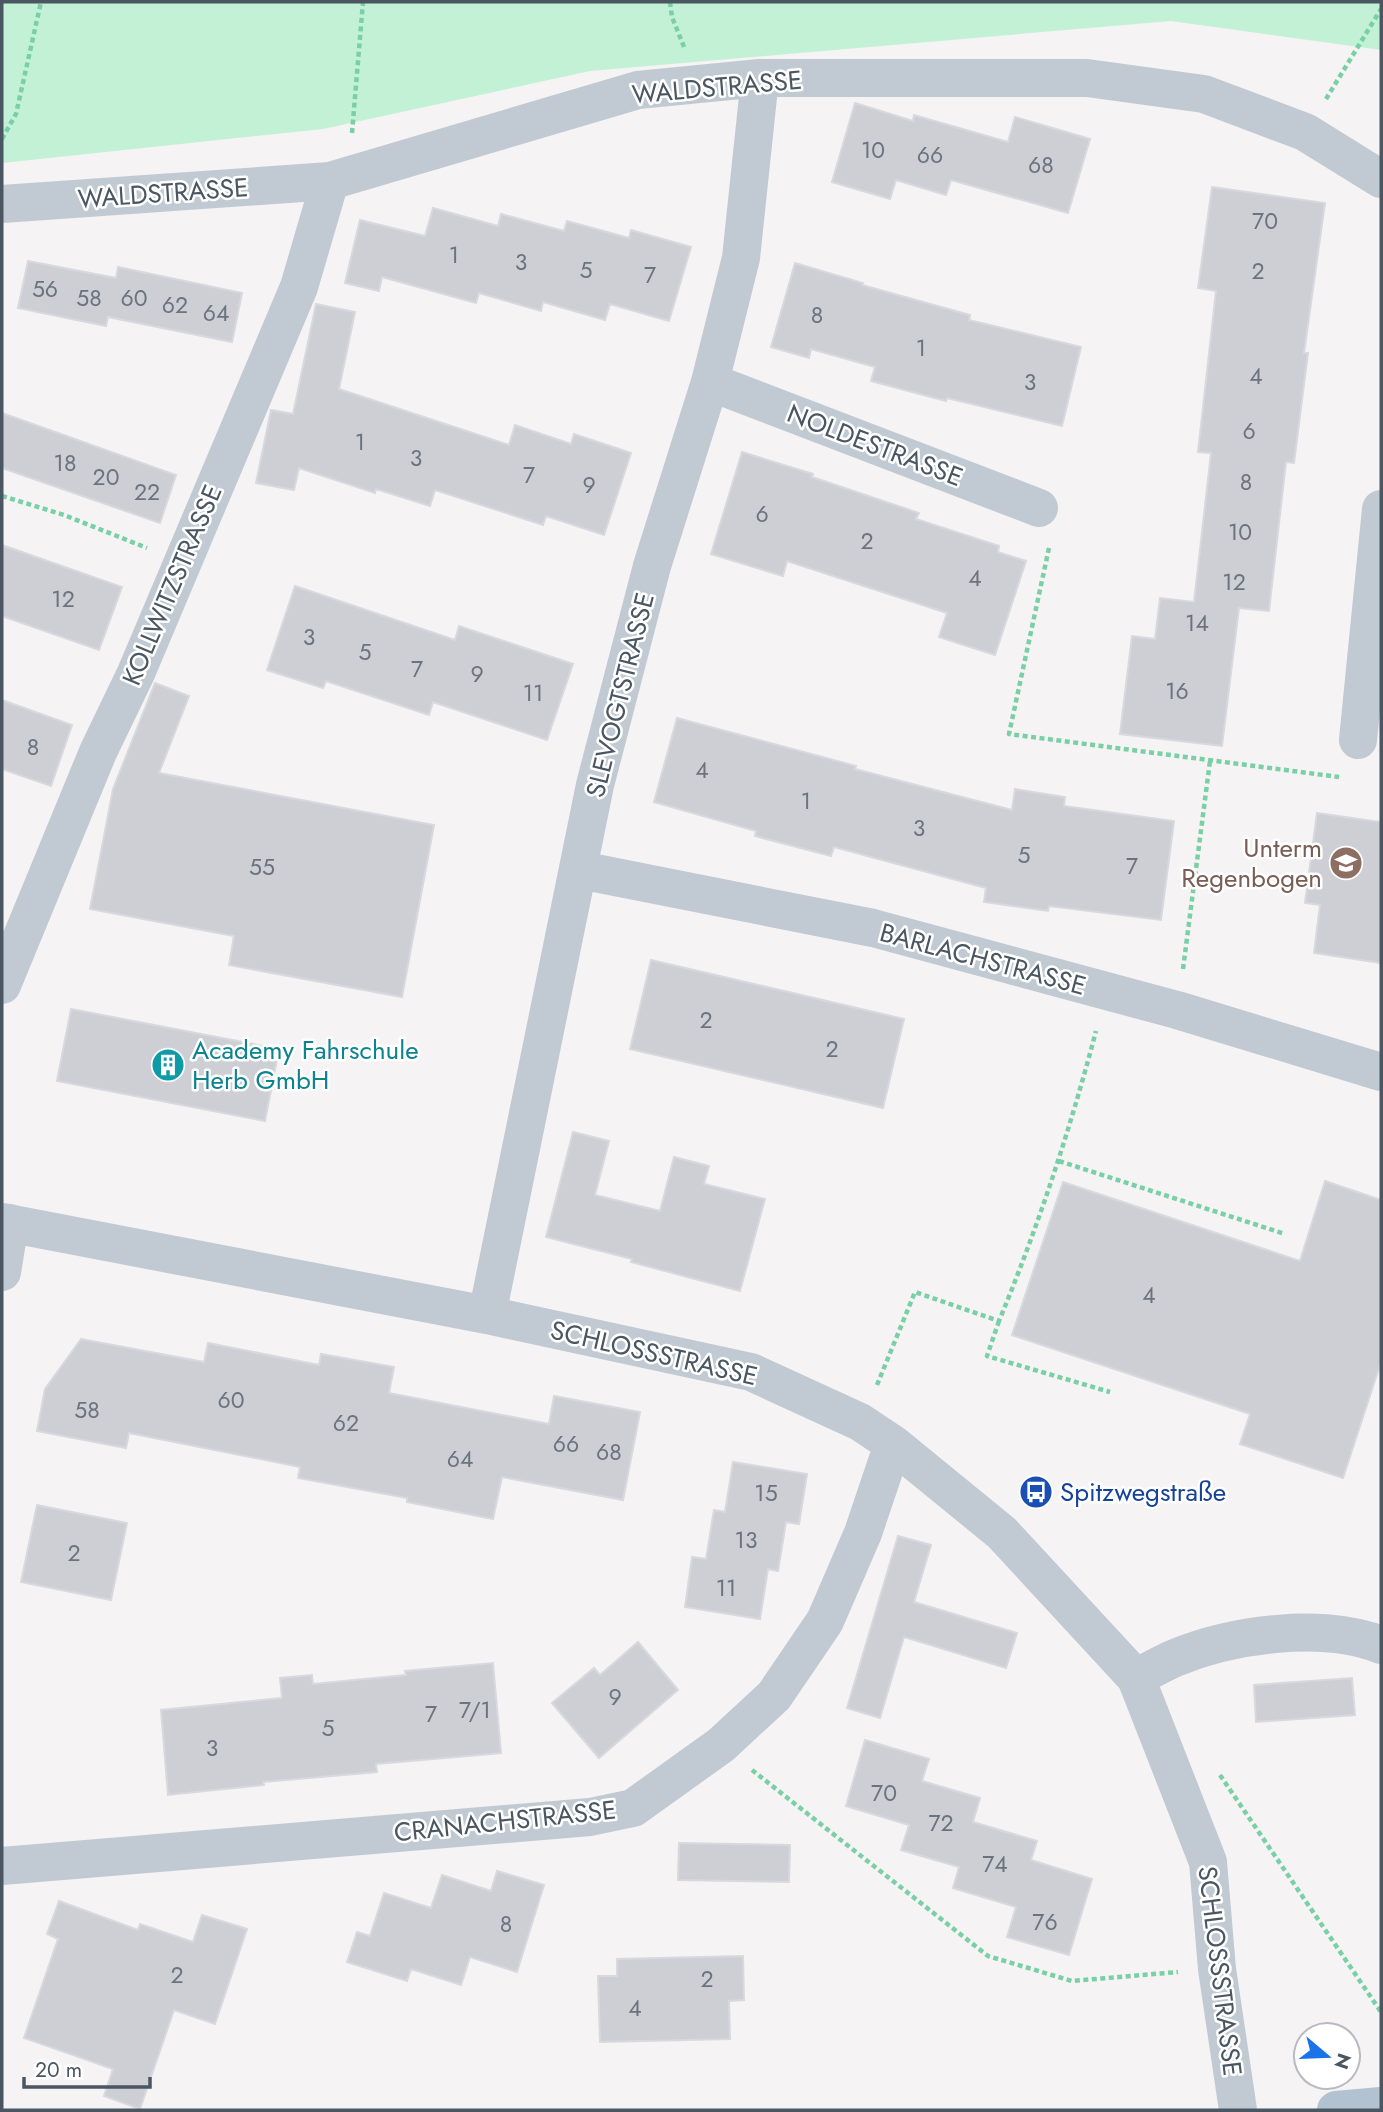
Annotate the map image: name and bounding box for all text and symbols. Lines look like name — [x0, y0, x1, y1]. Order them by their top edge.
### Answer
street label: WALDSTRASSE — [630, 61, 804, 113]
house number: 10 — [861, 133, 885, 167]
house number: 66 — [917, 138, 943, 172]
house number: 68 — [1028, 148, 1054, 182]
street label: WALDSTRASSE — [77, 168, 249, 218]
house number: 70 — [1252, 204, 1278, 238]
house number: 1 — [449, 238, 459, 272]
house number: 3 — [515, 245, 527, 279]
house number: 5 — [580, 253, 593, 287]
house number: 2 — [1251, 254, 1265, 288]
house number: 7 — [644, 258, 656, 292]
house number: 56 — [32, 272, 58, 306]
house number: 58 — [76, 281, 102, 315]
house number: 60 — [120, 281, 148, 315]
house number: 62 — [162, 288, 188, 322]
house number: 64 — [203, 296, 229, 330]
house number: 8 — [811, 298, 823, 332]
house number: 1 — [916, 331, 926, 365]
house number: 4 — [1249, 359, 1263, 393]
house number: 3 — [1024, 365, 1036, 399]
street label: NOLDESTRASSE — [782, 394, 968, 496]
house number: 6 — [1242, 414, 1256, 448]
house number: 1 — [355, 425, 365, 459]
house number: 3 — [410, 441, 422, 475]
house number: 18 — [54, 446, 76, 480]
house number: 7 — [523, 458, 535, 492]
house number: 20 — [93, 460, 119, 494]
house number: 8 — [1240, 465, 1252, 499]
house number: 9 — [582, 468, 596, 502]
house number: 22 — [134, 475, 160, 509]
street label: KOLLWITZSTRASSE — [113, 479, 231, 691]
house number: 6 — [755, 497, 769, 531]
house number: 10 — [1228, 515, 1252, 549]
house number: 2 — [860, 524, 874, 558]
house number: 4 — [968, 561, 982, 595]
house number: 12 — [1222, 565, 1246, 599]
house number: 12 — [51, 582, 75, 616]
street label: SLEVOGTSTRASSE — [576, 589, 664, 801]
house number: 14 — [1185, 606, 1209, 640]
house number: 3 — [303, 620, 315, 654]
house number: 5 — [359, 635, 372, 669]
house number: 7 — [411, 652, 423, 686]
house number: 9 — [470, 657, 484, 691]
house number: 16 — [1165, 674, 1189, 708]
house number: 11 — [523, 676, 543, 710]
house number: 8 — [27, 730, 39, 764]
house number: 4 — [695, 753, 709, 787]
house number: 1 — [801, 784, 811, 818]
house number: 3 — [913, 811, 925, 845]
place label: Unterm Regenbogen — [1181, 829, 1322, 897]
house number: 5 — [1018, 838, 1031, 872]
school or university icon: Unterm Regenbogen — [1327, 844, 1365, 882]
house number: 7 — [1126, 849, 1138, 883]
house number: 55 — [249, 850, 275, 884]
street label: BARLACHSTRASSE — [876, 913, 1090, 1005]
house number: 2 — [699, 1003, 713, 1037]
place label: Academy Fahrschule Herb GmbH — [192, 1031, 419, 1099]
house number: 2 — [825, 1032, 839, 1066]
building icon: Academy Fahrschule Herb GmbH — [149, 1046, 187, 1084]
house number: 4 — [1142, 1278, 1156, 1312]
street label: SCHLOSSSTRASSE — [547, 1311, 761, 1395]
house number: 60 — [217, 1383, 245, 1417]
house number: 58 — [74, 1393, 100, 1427]
house number: 62 — [333, 1406, 359, 1440]
house number: 66 — [553, 1427, 579, 1461]
house number: 68 — [596, 1435, 622, 1469]
house number: 64 — [447, 1442, 473, 1476]
bus stop icon: Spitzwegstraße — [1017, 1473, 1055, 1511]
place label: Spitzwegstraße — [1060, 1473, 1226, 1511]
house number: 15 — [754, 1476, 778, 1510]
house number: 13 — [735, 1523, 757, 1557]
house number: 2 — [67, 1536, 81, 1570]
house number: 11 — [716, 1571, 736, 1605]
house number: 9 — [608, 1680, 622, 1714]
house number: 7/1 — [459, 1693, 491, 1727]
house number: 7 — [425, 1697, 437, 1731]
house number: 5 — [322, 1711, 335, 1745]
house number: 3 — [206, 1731, 218, 1765]
house number: 70 — [871, 1776, 897, 1810]
street label: CRANACHSTRASSE — [392, 1790, 618, 1852]
house number: 72 — [928, 1806, 954, 1840]
house number: 74 — [982, 1847, 1008, 1881]
street label: SCHLOSSSTRASSE — [1188, 1864, 1252, 2078]
house number: 76 — [1032, 1905, 1058, 1939]
house number: 8 — [500, 1907, 512, 1941]
house number: 2 — [170, 1958, 184, 1992]
house number: 2 — [700, 1962, 714, 1996]
house number: 4 — [628, 1991, 642, 2025]
north arrow — [1292, 2021, 1362, 2091]
scale bar — [24, 2046, 150, 2090]
text: N — [1327, 2050, 1358, 2073]
text: 20 m — [35, 2055, 82, 2085]

